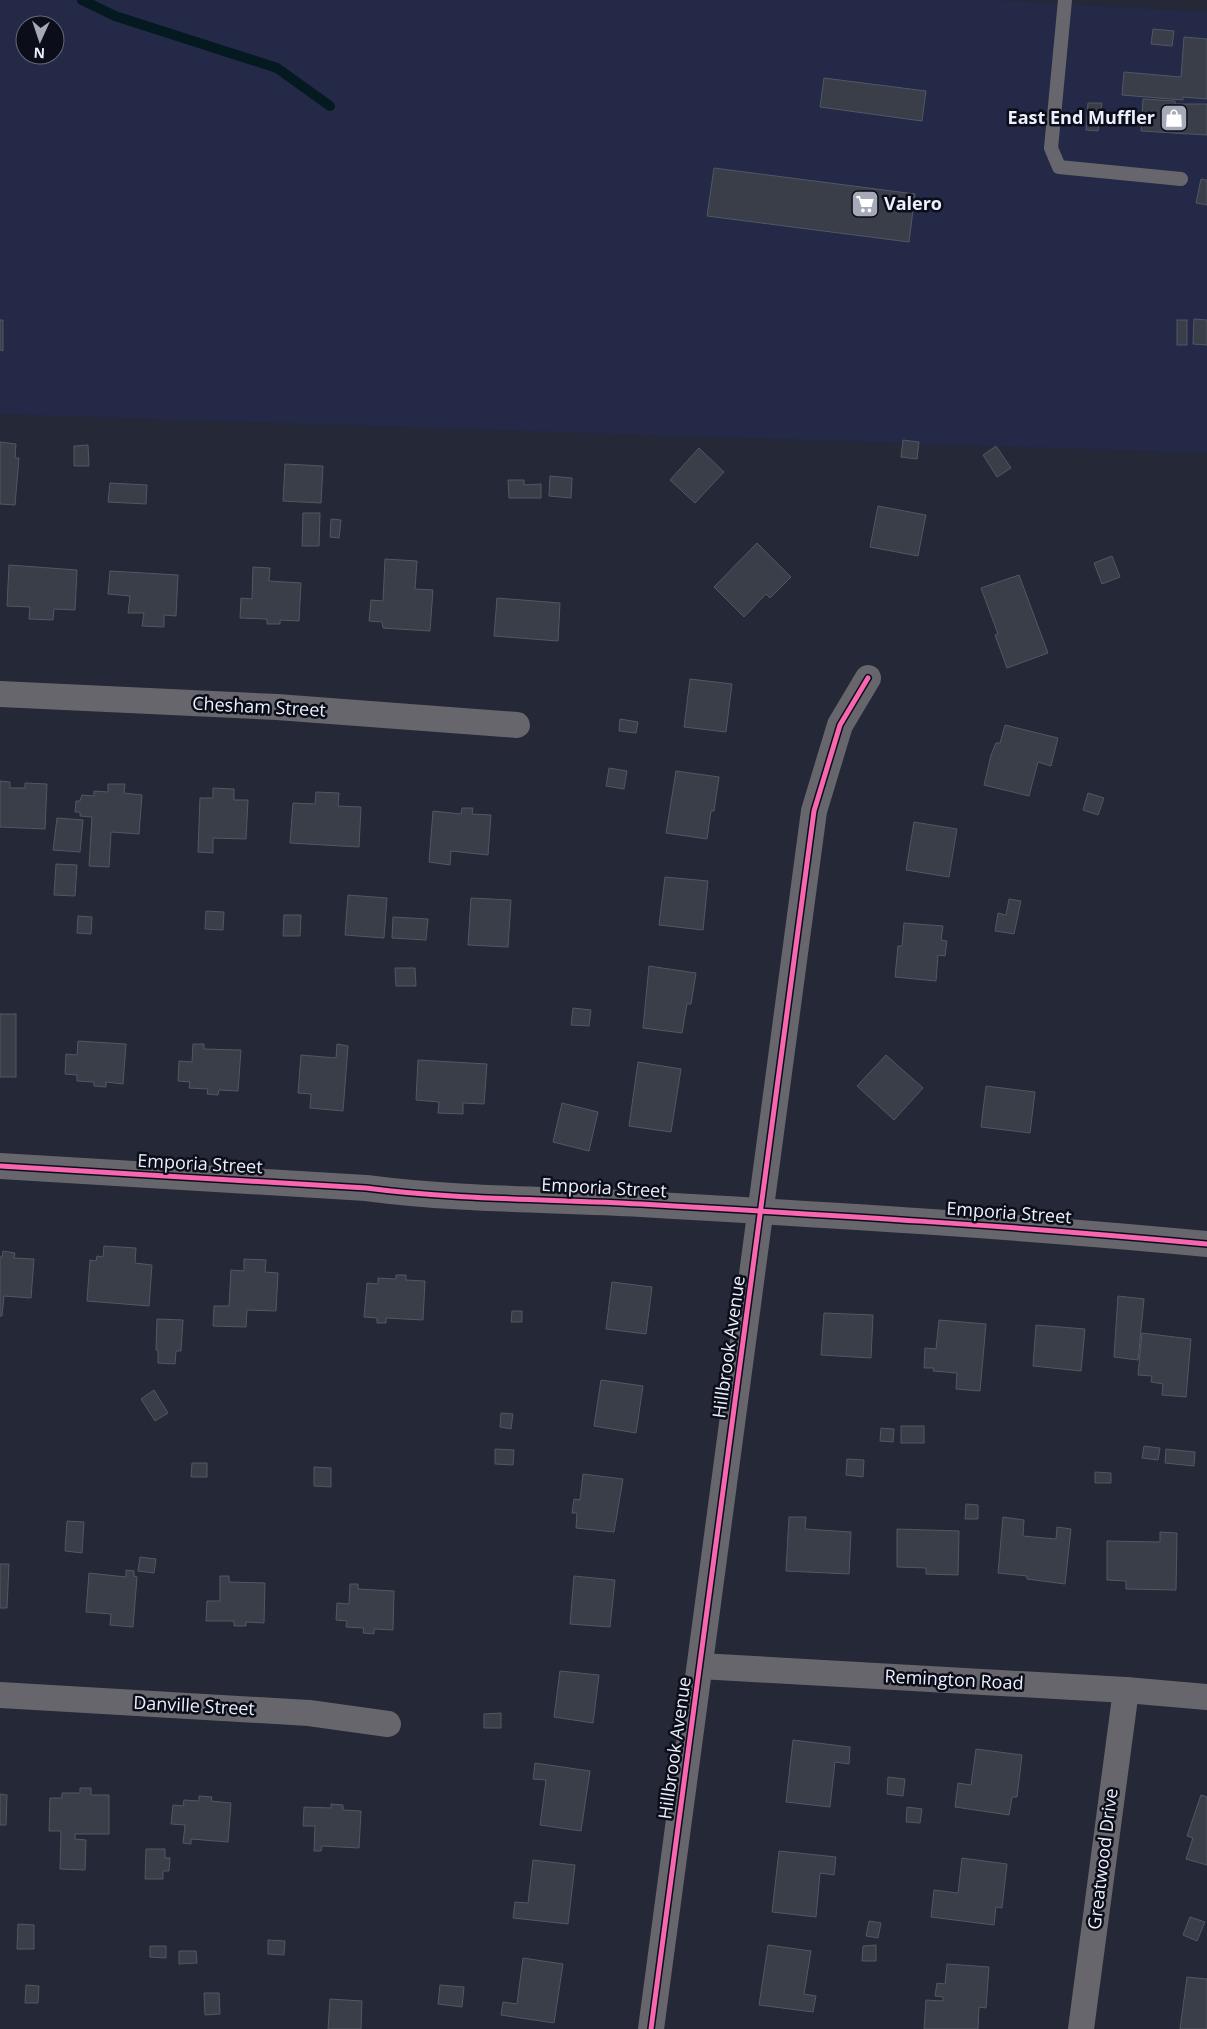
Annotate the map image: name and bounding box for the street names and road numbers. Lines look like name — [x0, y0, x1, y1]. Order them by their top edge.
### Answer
street label: Chesham Street — [192, 691, 326, 721]
street label: Emporia Street — [137, 1148, 263, 1178]
street label: Emporia Street — [541, 1172, 667, 1202]
street label: Emporia Street — [946, 1196, 1072, 1228]
street label: Hillbrook Avenue — [706, 1274, 750, 1420]
street label: Remington Road — [884, 1663, 1024, 1695]
street label: Hillbrook Avenue — [652, 1675, 696, 1821]
street label: Danville Street — [133, 1690, 255, 1720]
street label: Greatwood Drive — [1081, 1787, 1123, 1931]

